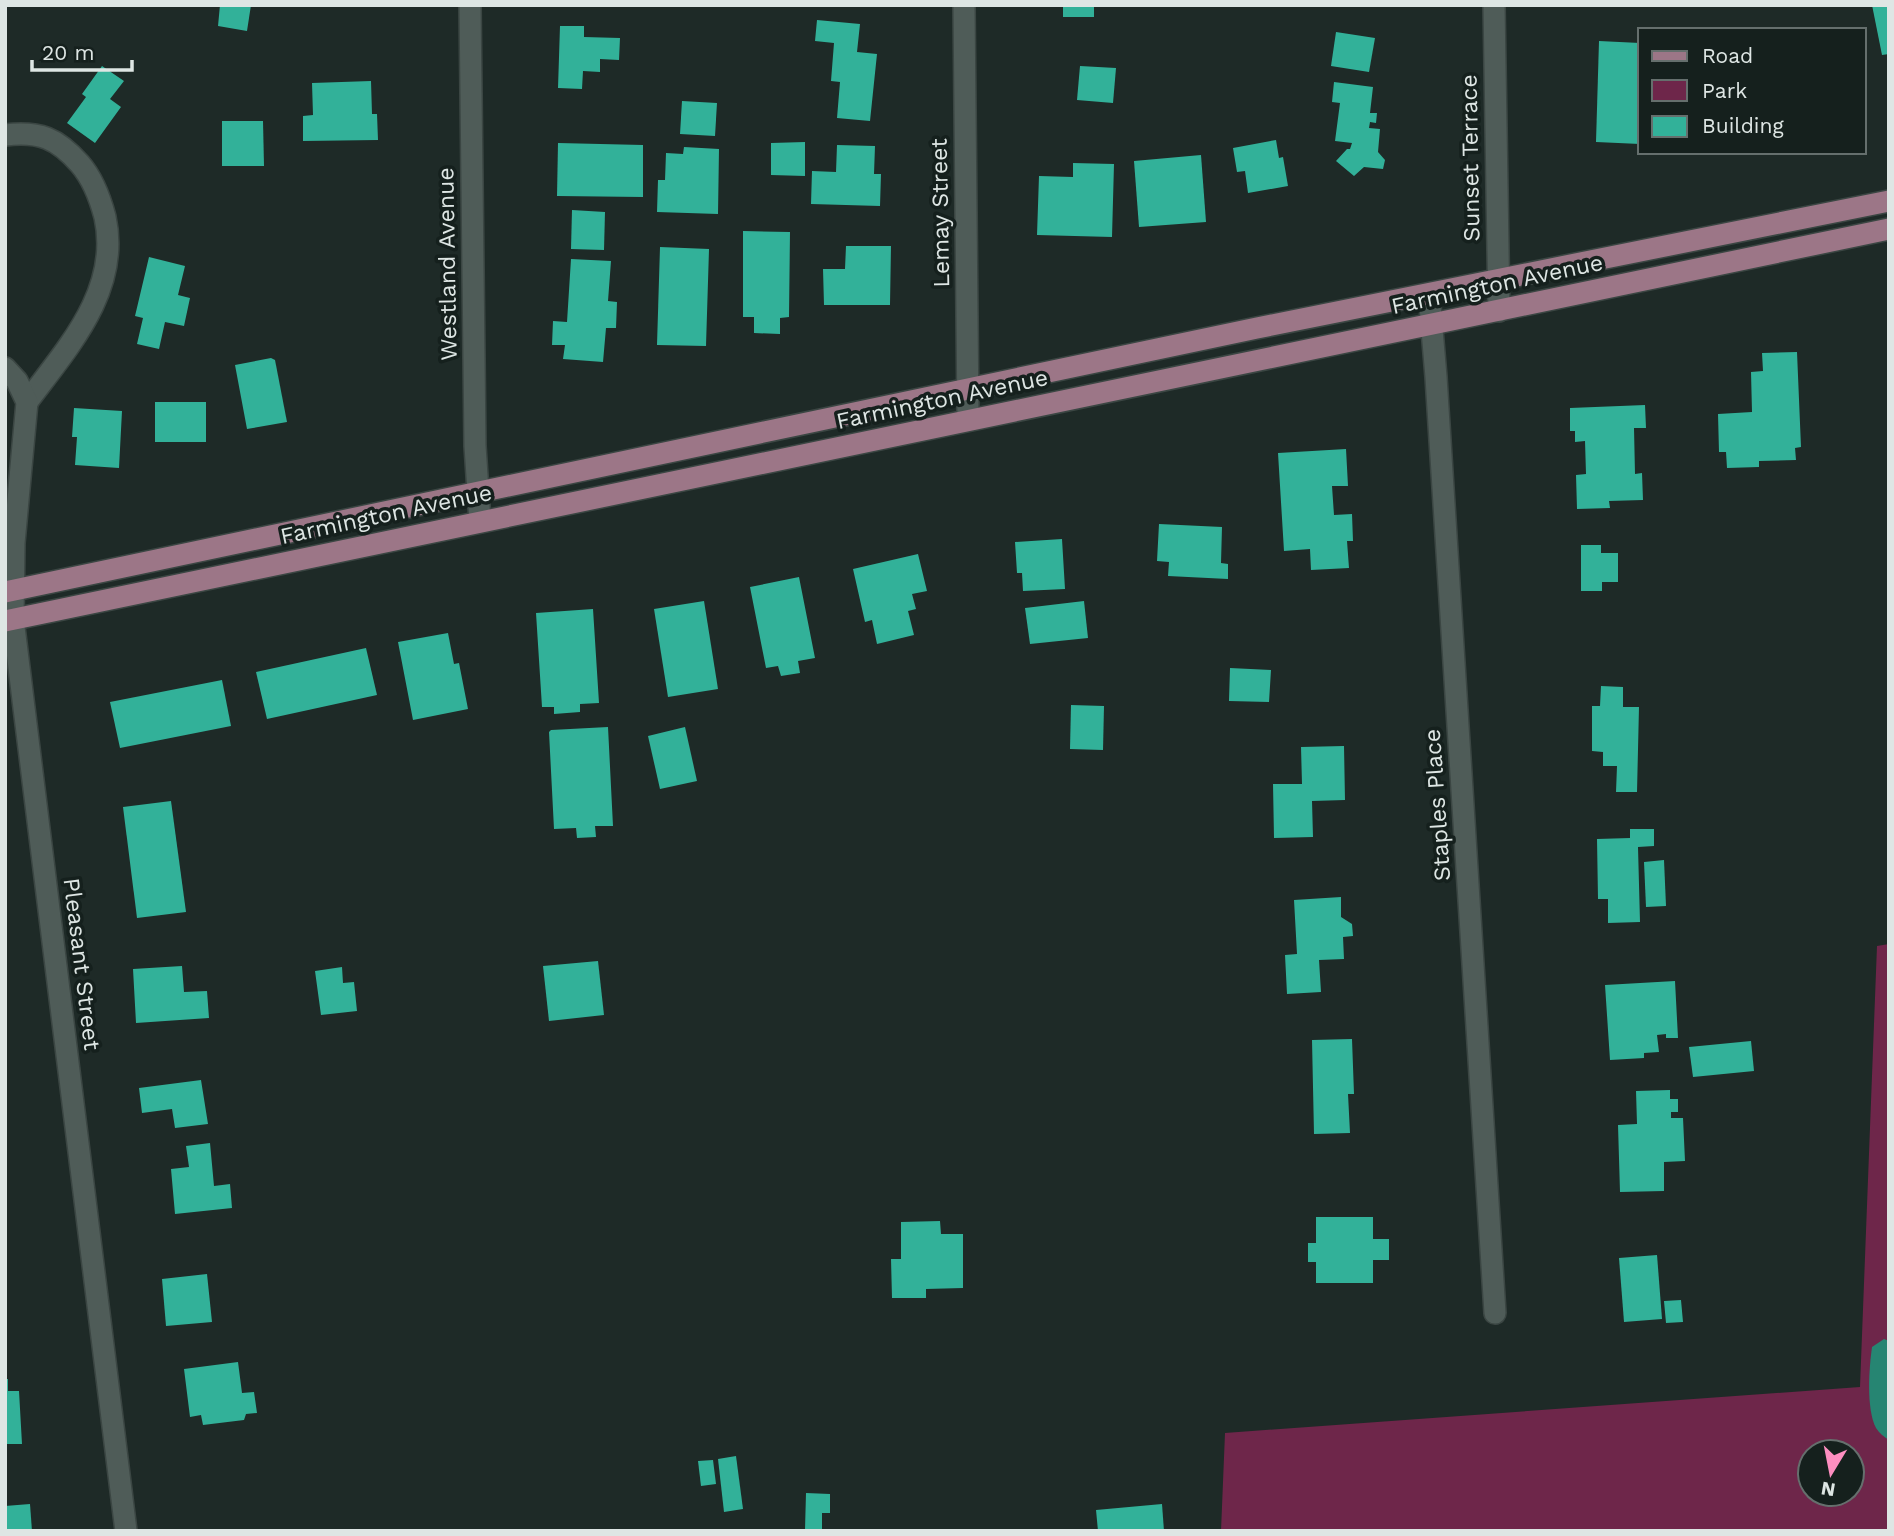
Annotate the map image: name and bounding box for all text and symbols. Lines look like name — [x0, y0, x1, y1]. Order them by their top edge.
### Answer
scale bar — [32, 28, 131, 72]
legend — [1638, 28, 1866, 154]
text: 20 m — [42, 40, 94, 65]
text: Road — [1702, 43, 1753, 68]
street label: Sunset Terrace — [1456, 74, 1485, 242]
text: Park — [1702, 78, 1747, 103]
text: Building — [1702, 113, 1784, 138]
street label: Lemay Street — [926, 138, 955, 288]
street label: Westland Avenue — [432, 167, 463, 361]
street label: Farmington Avenue — [1389, 249, 1605, 320]
street label: Farmington Avenue — [834, 364, 1050, 435]
street label: Farmington Avenue — [278, 479, 494, 550]
street label: Staples Place — [1419, 728, 1456, 882]
street label: Pleasant Street — [58, 876, 106, 1052]
north arrow — [1796, 1438, 1866, 1508]
text: N — [1819, 1477, 1837, 1502]

